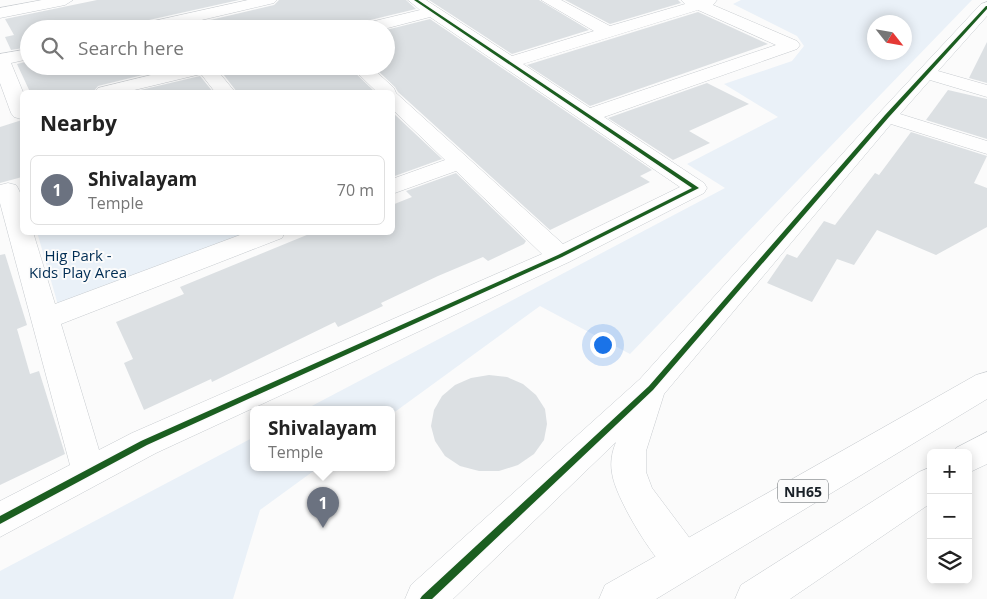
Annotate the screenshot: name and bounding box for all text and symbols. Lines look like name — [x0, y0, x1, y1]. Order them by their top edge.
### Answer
north arrow — [867, 15, 912, 60]
search box — [20, 20, 395, 75]
icon: search — [38, 34, 66, 62]
text: Search here — [78, 35, 184, 61]
text: Nearby — [40, 109, 117, 137]
text: Shivalayam — [88, 166, 197, 192]
text: 1 — [52, 179, 62, 201]
text: 70 m — [337, 179, 374, 201]
text: Temple — [88, 192, 143, 214]
park label: Hig Park - Kids Play Area — [29, 245, 127, 282]
your location — [590, 332, 616, 358]
popup — [250, 406, 395, 471]
text: Shivalayam — [268, 415, 377, 441]
text: Temple — [268, 441, 323, 463]
map controls — [927, 449, 972, 584]
button: + — [927, 449, 972, 494]
road number: NH65 — [778, 480, 828, 502]
pin: 1 — [307, 487, 339, 528]
button: − — [927, 494, 972, 539]
button: layers — [927, 539, 972, 584]

